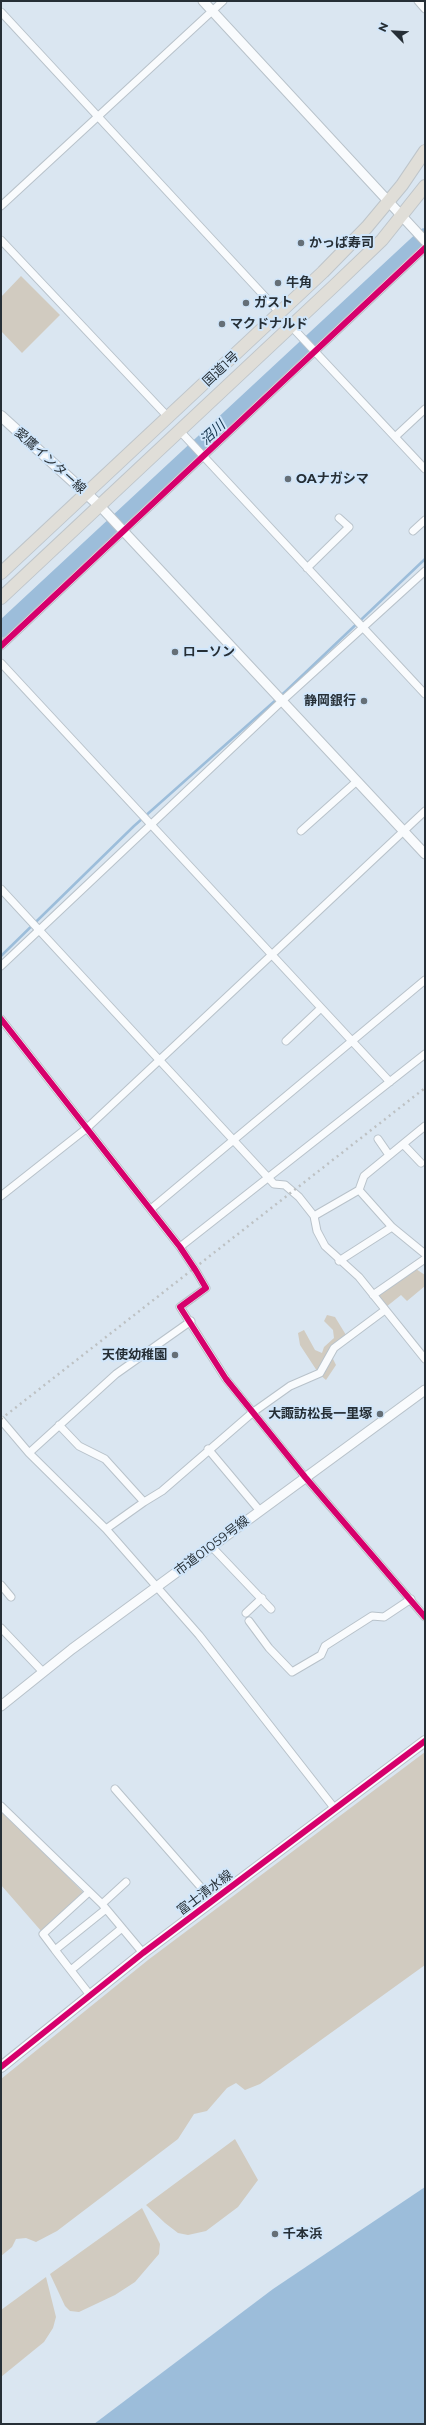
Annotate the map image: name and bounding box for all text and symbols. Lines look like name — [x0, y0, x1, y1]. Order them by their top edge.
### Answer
north arrow — [374, 12, 414, 52]
text: N — [375, 20, 391, 34]
place label: かっぱ寿司 — [309, 235, 374, 251]
marker: かっぱ寿司 — [296, 238, 306, 248]
place label: 牛角 — [286, 275, 312, 291]
marker: 牛角 — [273, 278, 283, 288]
place label: ガスト — [254, 295, 293, 311]
marker: ガスト — [241, 298, 251, 308]
place label: マクドナルド — [230, 316, 308, 332]
marker: マクドナルド — [217, 319, 227, 329]
street label: 国道1号 — [200, 348, 242, 390]
water label: 沼川 — [197, 417, 229, 449]
street label: 愛鷹インター線 — [11, 425, 89, 497]
place label: OAナガシマ — [296, 471, 369, 487]
marker: OAナガシマ — [283, 474, 293, 484]
place label: ローソン — [183, 644, 235, 660]
marker: ローソン — [170, 647, 180, 657]
place label: 静岡銀行 — [304, 693, 356, 709]
marker: 静岡銀行 — [359, 696, 369, 706]
place label: 天使幼稚園 — [102, 1347, 167, 1363]
marker: 天使幼稚園 — [170, 1350, 180, 1360]
place label: 大諏訪松長一里塚 — [268, 1406, 372, 1422]
marker: 大諏訪松長一里塚 — [375, 1409, 385, 1419]
street label: 市道01059号線 — [172, 1513, 252, 1579]
street label: 富士清水線 — [174, 1867, 236, 1919]
place label: 千本浜 — [283, 2226, 322, 2242]
marker: 千本浜 — [270, 2229, 280, 2239]

